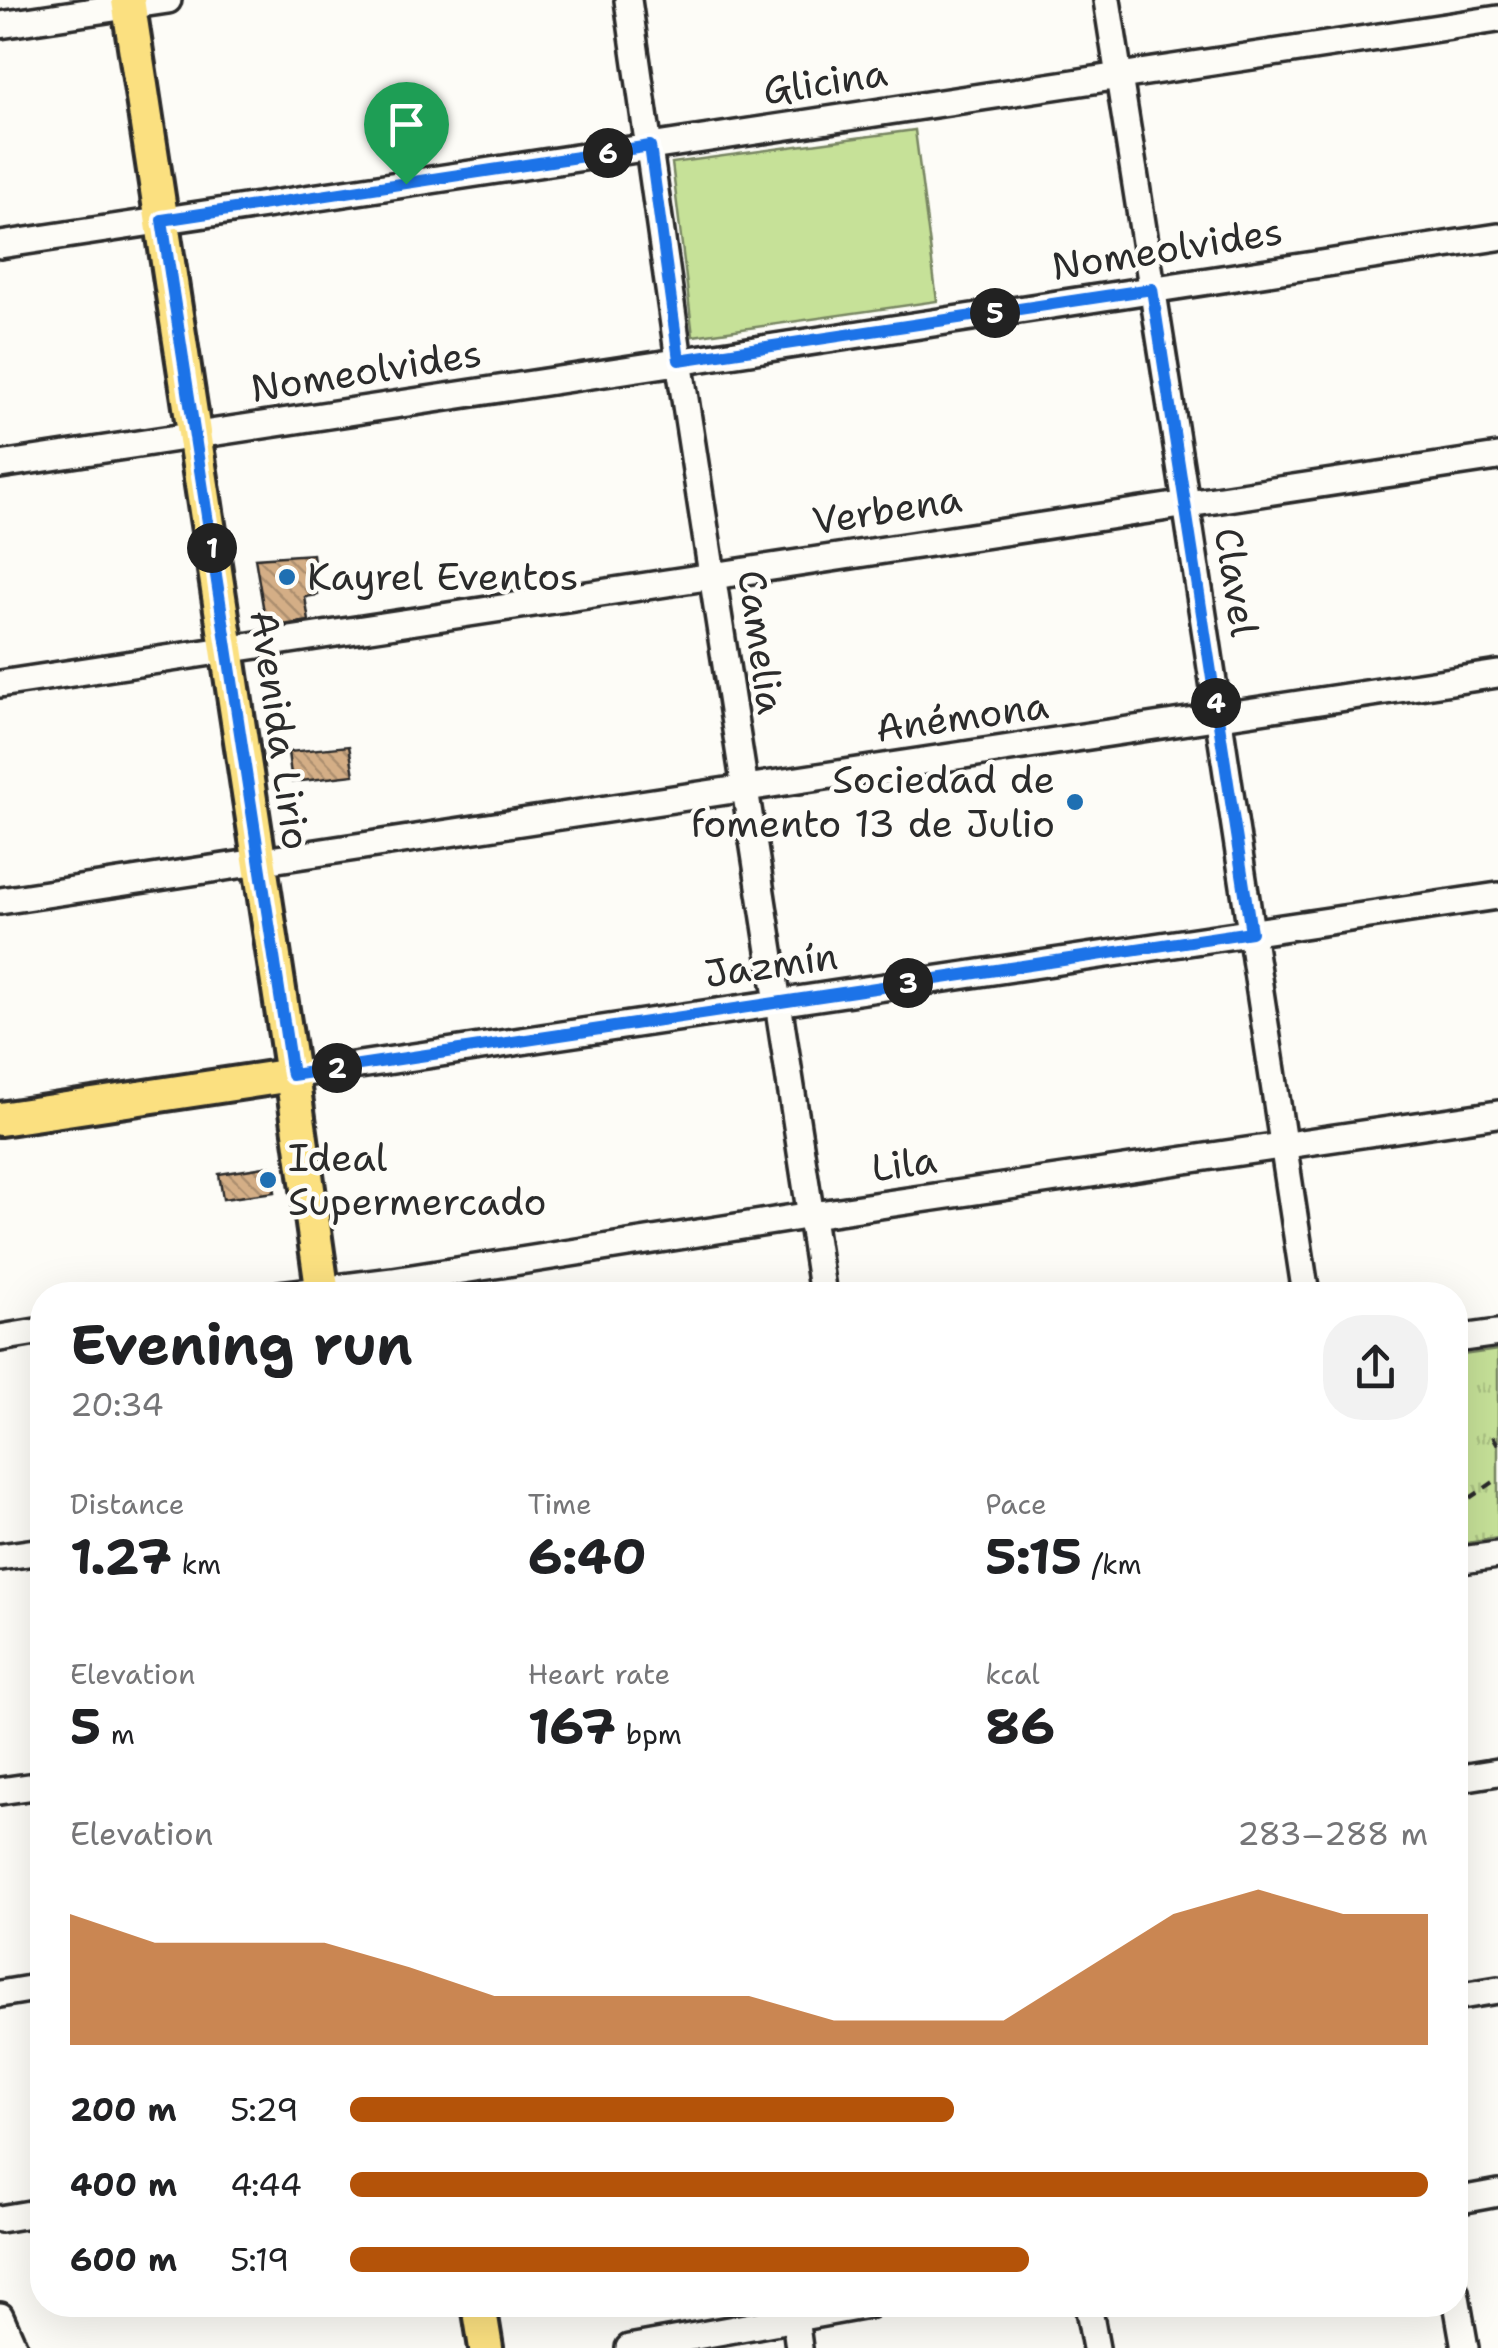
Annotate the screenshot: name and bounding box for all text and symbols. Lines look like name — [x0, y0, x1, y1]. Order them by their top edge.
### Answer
street label: Glicina — [759, 46, 891, 116]
pin — [364, 82, 449, 185]
icon: arrive — [379, 97, 434, 152]
pin: 6 — [583, 128, 633, 178]
text: 6 — [598, 134, 618, 172]
street label: Nomeolvides — [1048, 205, 1286, 292]
pin: 5 — [970, 288, 1020, 338]
text: 5 — [986, 294, 1004, 332]
street label: Nomeolvides — [247, 327, 485, 414]
street label: Verbena — [809, 472, 966, 546]
pin: 1 — [187, 523, 237, 573]
street label: Clavel — [1203, 524, 1270, 640]
text: 1 — [206, 529, 218, 567]
place label: Kayrel Eventos — [307, 551, 579, 602]
marker: Kayrel Eventos — [276, 566, 298, 588]
street label: Camelia — [726, 567, 797, 718]
street label: Avenida Lirio — [238, 607, 323, 853]
pin: 4 — [1191, 678, 1241, 728]
street label: Anémona — [872, 679, 1052, 754]
text: 4 — [1206, 684, 1226, 722]
place label: Sociedad de fomento 13 de Julio — [691, 754, 1055, 849]
marker: Sociedad de fomento 13 de Julio — [1064, 791, 1086, 813]
street label: Jazmín — [701, 930, 841, 999]
pin: 3 — [883, 958, 933, 1008]
text: 3 — [898, 964, 918, 1002]
pin: 2 — [312, 1043, 362, 1093]
text: 2 — [327, 1049, 347, 1087]
place label: Ideal Supermercado — [288, 1132, 547, 1227]
street label: Lila — [868, 1134, 940, 1193]
marker: Ideal Supermercado — [257, 1169, 279, 1191]
text: Evening run — [70, 1308, 413, 1382]
button: share — [1323, 1315, 1428, 1420]
text: 20:34 — [70, 1383, 164, 1426]
text: Distance — [70, 1485, 185, 1523]
text: Time — [528, 1485, 592, 1523]
text: Pace — [985, 1485, 1047, 1523]
text: 1.27 — [70, 1523, 172, 1590]
text: 6:40 — [528, 1523, 647, 1590]
text: 5:15 — [985, 1523, 1082, 1590]
text: km — [172, 1545, 221, 1583]
text: /km — [1082, 1545, 1142, 1583]
text: Elevation — [70, 1655, 195, 1693]
text: Heart rate — [528, 1655, 670, 1693]
text: kcal — [985, 1655, 1040, 1693]
text: 5 — [70, 1693, 101, 1760]
text: 167 — [528, 1693, 616, 1760]
text: 86 — [985, 1693, 1055, 1760]
text: m — [101, 1715, 135, 1753]
text: bpm — [616, 1715, 682, 1753]
text: Elevation — [70, 1812, 213, 1855]
text: 283–288 m — [1237, 1812, 1428, 1855]
text: 200 m — [70, 2088, 177, 2131]
text: 5:29 — [230, 2088, 299, 2131]
text: 400 m — [70, 2163, 177, 2206]
text: 4:44 — [230, 2163, 302, 2206]
text: 600 m — [70, 2238, 177, 2281]
text: 5:19 — [230, 2238, 289, 2281]

